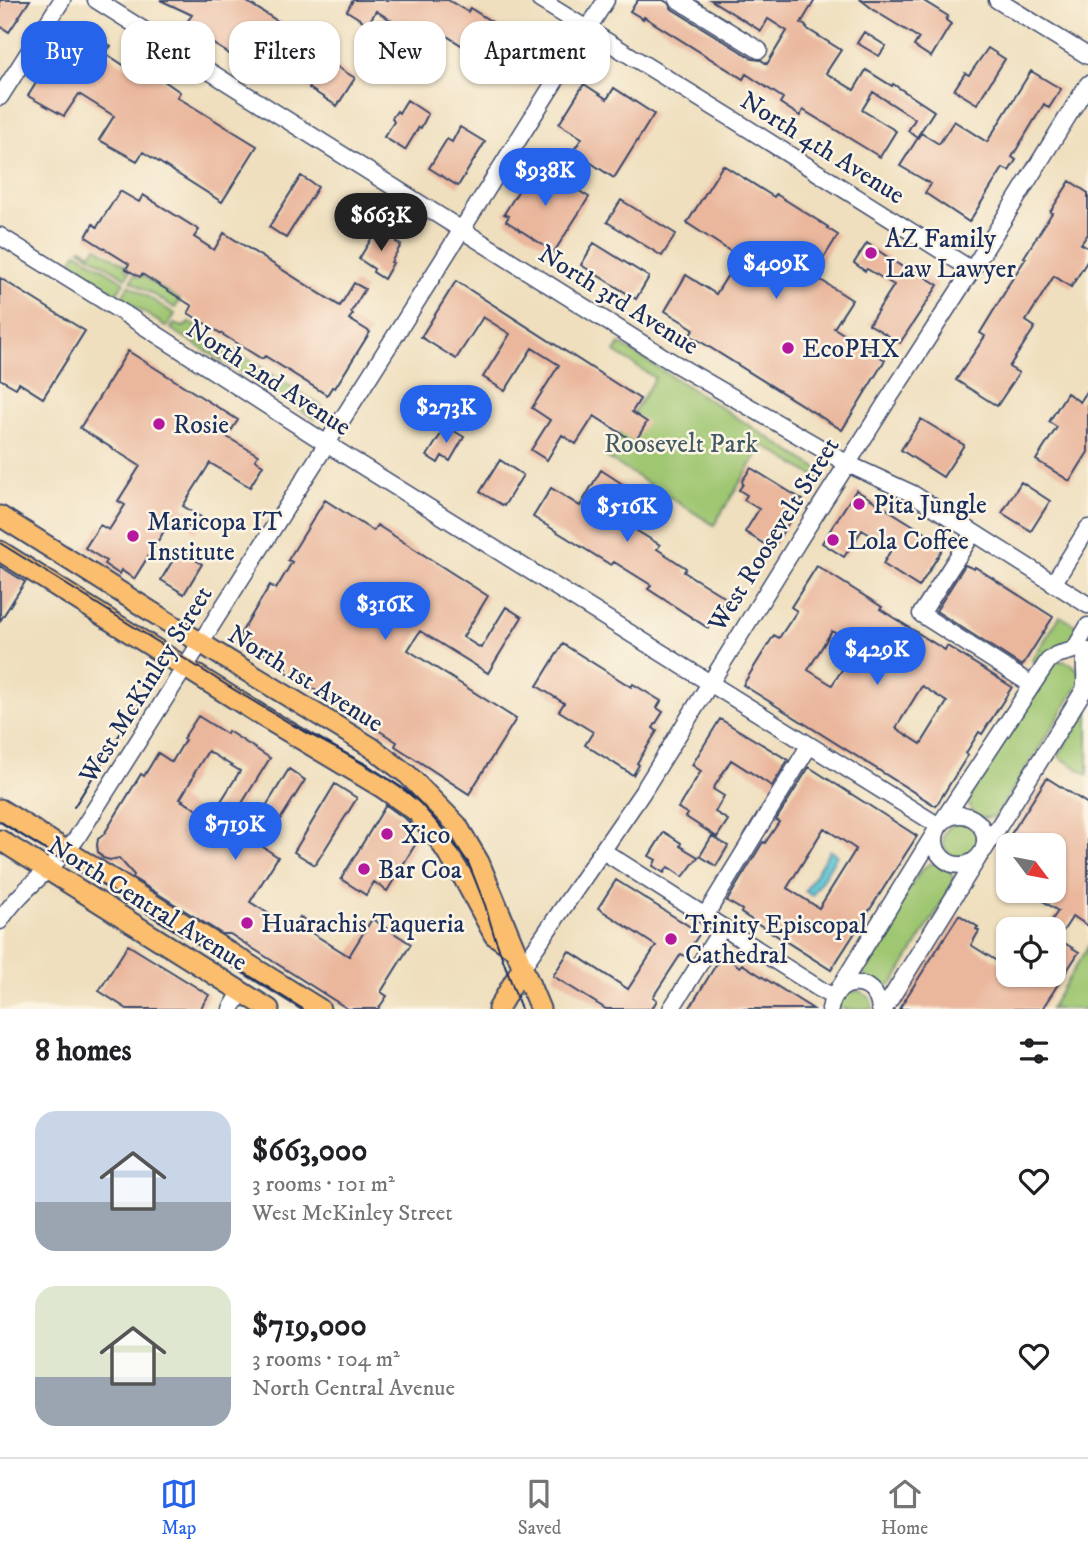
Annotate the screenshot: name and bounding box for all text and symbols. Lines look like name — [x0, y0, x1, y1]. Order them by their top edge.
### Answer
chip: Buy — [21, 21, 107, 84]
chip: Rent — [121, 21, 215, 84]
chip: Filters — [229, 21, 340, 84]
chip: New — [354, 21, 446, 84]
chip: Apartment — [460, 21, 610, 84]
street label: North 4th Avenue — [734, 84, 911, 212]
pin: $938K — [496, 148, 594, 208]
text: $938K — [515, 156, 575, 185]
pin: $663K — [332, 194, 430, 253]
text: $663K — [350, 201, 412, 230]
place label: AZ Family Law Lawyer — [885, 223, 1016, 286]
street label: North 3rd Avenue — [532, 238, 705, 363]
pin: $409K — [727, 242, 825, 301]
marker: AZ Family Law Lawyer — [863, 245, 879, 261]
text: $409K — [743, 249, 809, 278]
street label: North 2nd Avenue — [179, 313, 357, 444]
place label: EcoPHX — [802, 333, 900, 366]
marker: EcoPHX — [780, 340, 796, 356]
pin: $273K — [397, 386, 495, 445]
text: $273K — [416, 393, 476, 422]
place label: Rosie — [173, 409, 229, 442]
marker: Rosie — [151, 416, 167, 432]
park label: Roosevelt Park — [604, 428, 758, 461]
street label: West Roosevelt Street — [701, 431, 847, 639]
pin: $516K — [578, 484, 676, 544]
place label: Pita Jungle — [873, 489, 987, 522]
text: $516K — [597, 492, 657, 521]
marker: Pita Jungle — [851, 496, 867, 512]
place label: Maricopa IT Institute — [147, 506, 282, 569]
place label: Lola Coffee — [847, 525, 969, 558]
marker: Maricopa IT Institute — [125, 528, 141, 544]
marker: Lola Coffee — [825, 532, 841, 548]
street label: West McKinley Street — [72, 580, 220, 791]
pin: $316K — [336, 582, 434, 642]
text: $316K — [356, 590, 414, 619]
street label: North 1st Avenue — [221, 618, 389, 740]
pin: $429K — [828, 628, 926, 687]
text: $429K — [845, 635, 909, 664]
pin: $719K — [186, 802, 284, 862]
text: $719K — [205, 810, 265, 839]
place label: Xico — [401, 819, 450, 852]
marker: Xico — [379, 826, 395, 842]
street label: North Central Avenue — [41, 829, 253, 979]
north arrow — [996, 833, 1066, 903]
map controls — [996, 833, 1066, 987]
place label: Bar Coa — [378, 854, 462, 887]
marker: Bar Coa — [356, 861, 372, 877]
place label: Huarachis Taqueria — [261, 908, 465, 941]
place label: Trinity Episcopal Cathedral — [685, 909, 868, 972]
marker: Huarachis Taqueria — [239, 915, 255, 931]
button: locate — [996, 917, 1066, 987]
marker: Trinity Episcopal Cathedral — [663, 931, 679, 947]
icon: filters — [1015, 1032, 1053, 1070]
text: 8 homes — [35, 1033, 132, 1070]
text: $663,000 — [252, 1133, 367, 1170]
icon: home — [91, 1139, 175, 1223]
icon: heart — [1015, 1162, 1053, 1200]
text: 3 rooms · 101 m² — [252, 1170, 395, 1199]
text: West McKinley Street — [252, 1199, 453, 1228]
text: $719,000 — [252, 1308, 367, 1345]
icon: home — [91, 1314, 175, 1398]
icon: heart — [1015, 1337, 1053, 1375]
text: 3 rooms · 104 m² — [252, 1345, 400, 1374]
text: North Central Avenue — [252, 1374, 455, 1403]
tab: Map — [160, 1475, 198, 1540]
tab: Saved — [518, 1475, 561, 1540]
tab: Home — [881, 1475, 928, 1540]

